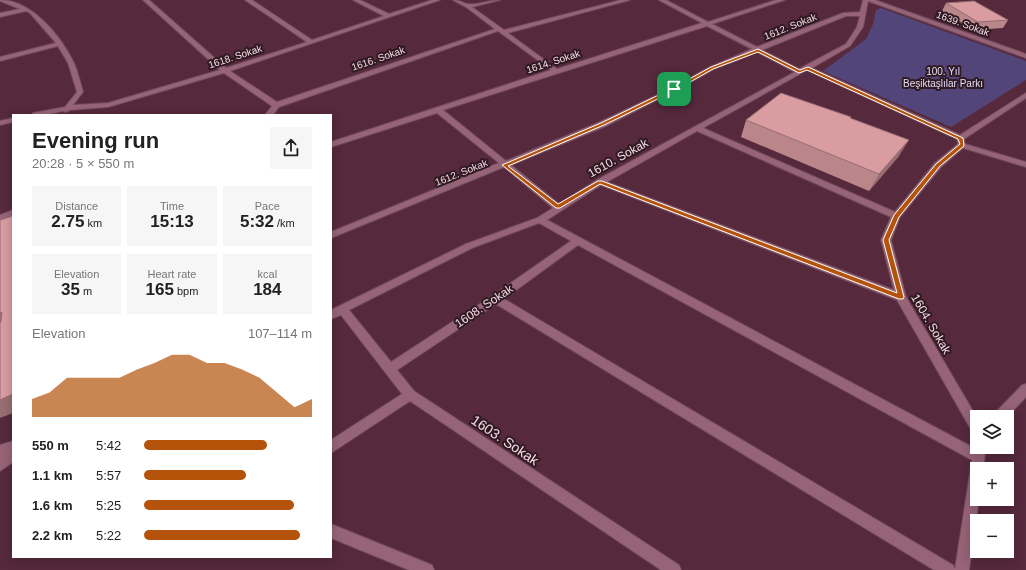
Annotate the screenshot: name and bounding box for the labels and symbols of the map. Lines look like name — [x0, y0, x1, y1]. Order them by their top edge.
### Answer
street label: 1639. Sokak — [935, 9, 992, 38]
street label: 1612. Sokak — [762, 11, 819, 42]
street label: 1618. Sokak — [207, 42, 264, 70]
street label: 1616. Sokak — [350, 44, 407, 73]
street label: 1614. Sokak — [525, 47, 582, 75]
park label: 100. Yıl Beşiktaşlılar Parkı — [903, 66, 983, 89]
pin — [657, 72, 691, 106]
street label: 1610. Sokak — [585, 135, 651, 180]
street label: 1612. Sokak — [433, 157, 490, 188]
street label: 1608. Sokak — [452, 281, 516, 330]
street label: 1604. Sokak — [908, 292, 954, 357]
street label: 1603. Sokak — [468, 412, 543, 469]

